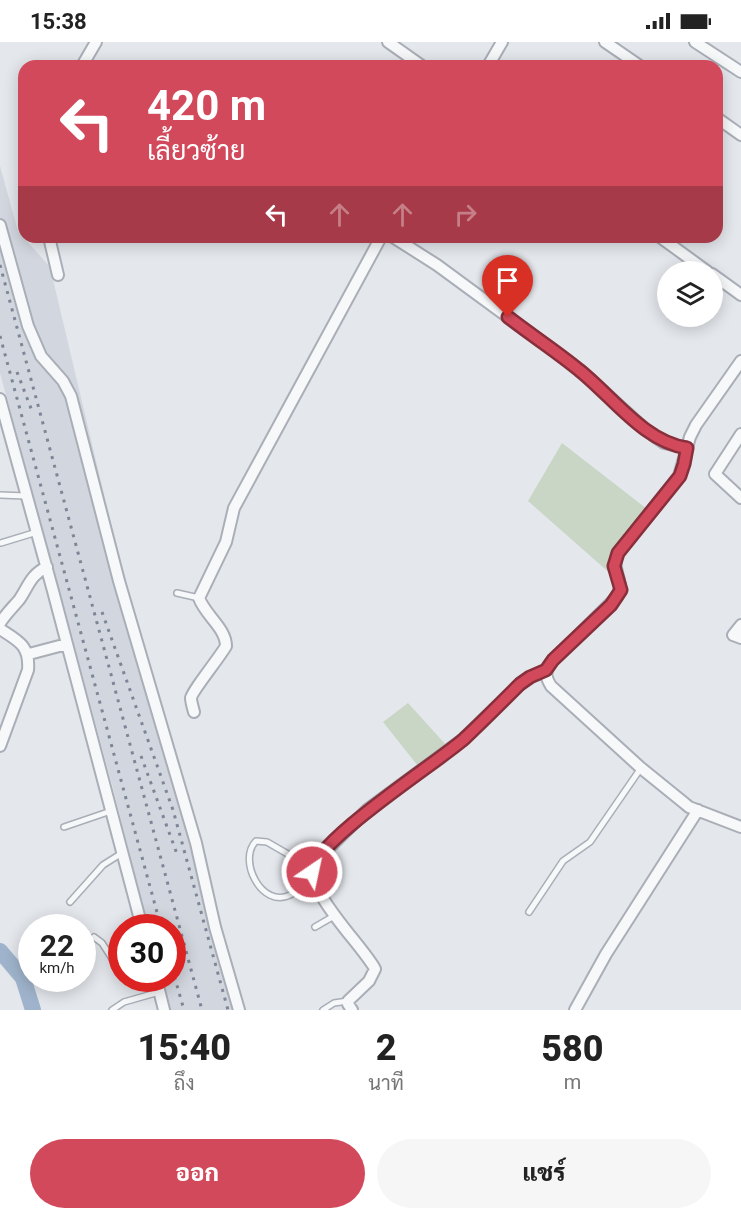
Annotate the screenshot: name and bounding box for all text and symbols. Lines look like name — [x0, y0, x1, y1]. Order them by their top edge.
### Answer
text: 15:38 — [30, 9, 87, 34]
text: 420 m — [147, 81, 266, 130]
icon: left — [48, 84, 126, 162]
text: เลี้ยวซ้าย — [147, 135, 245, 167]
icon: left — [260, 198, 293, 231]
icon: ahead — [323, 198, 356, 231]
icon: ahead — [386, 198, 419, 231]
icon: right — [449, 198, 482, 231]
pin — [482, 255, 533, 317]
map controls — [657, 261, 723, 327]
button: layers — [657, 261, 723, 327]
icon: arrive — [491, 264, 524, 297]
position arrow — [280, 840, 344, 904]
speed limit sign: 30 — [108, 914, 186, 992]
text: 22 — [40, 928, 74, 963]
text: km/h — [39, 959, 75, 977]
text: 15:40 — [137, 1027, 231, 1069]
text: 2 — [376, 1027, 396, 1069]
text: 580 — [541, 1028, 604, 1070]
text: m — [564, 1070, 581, 1094]
text: ถึง — [174, 1071, 195, 1095]
text: นาที — [368, 1071, 404, 1095]
button: ออก — [30, 1139, 365, 1208]
button: แชร์ — [377, 1139, 711, 1208]

